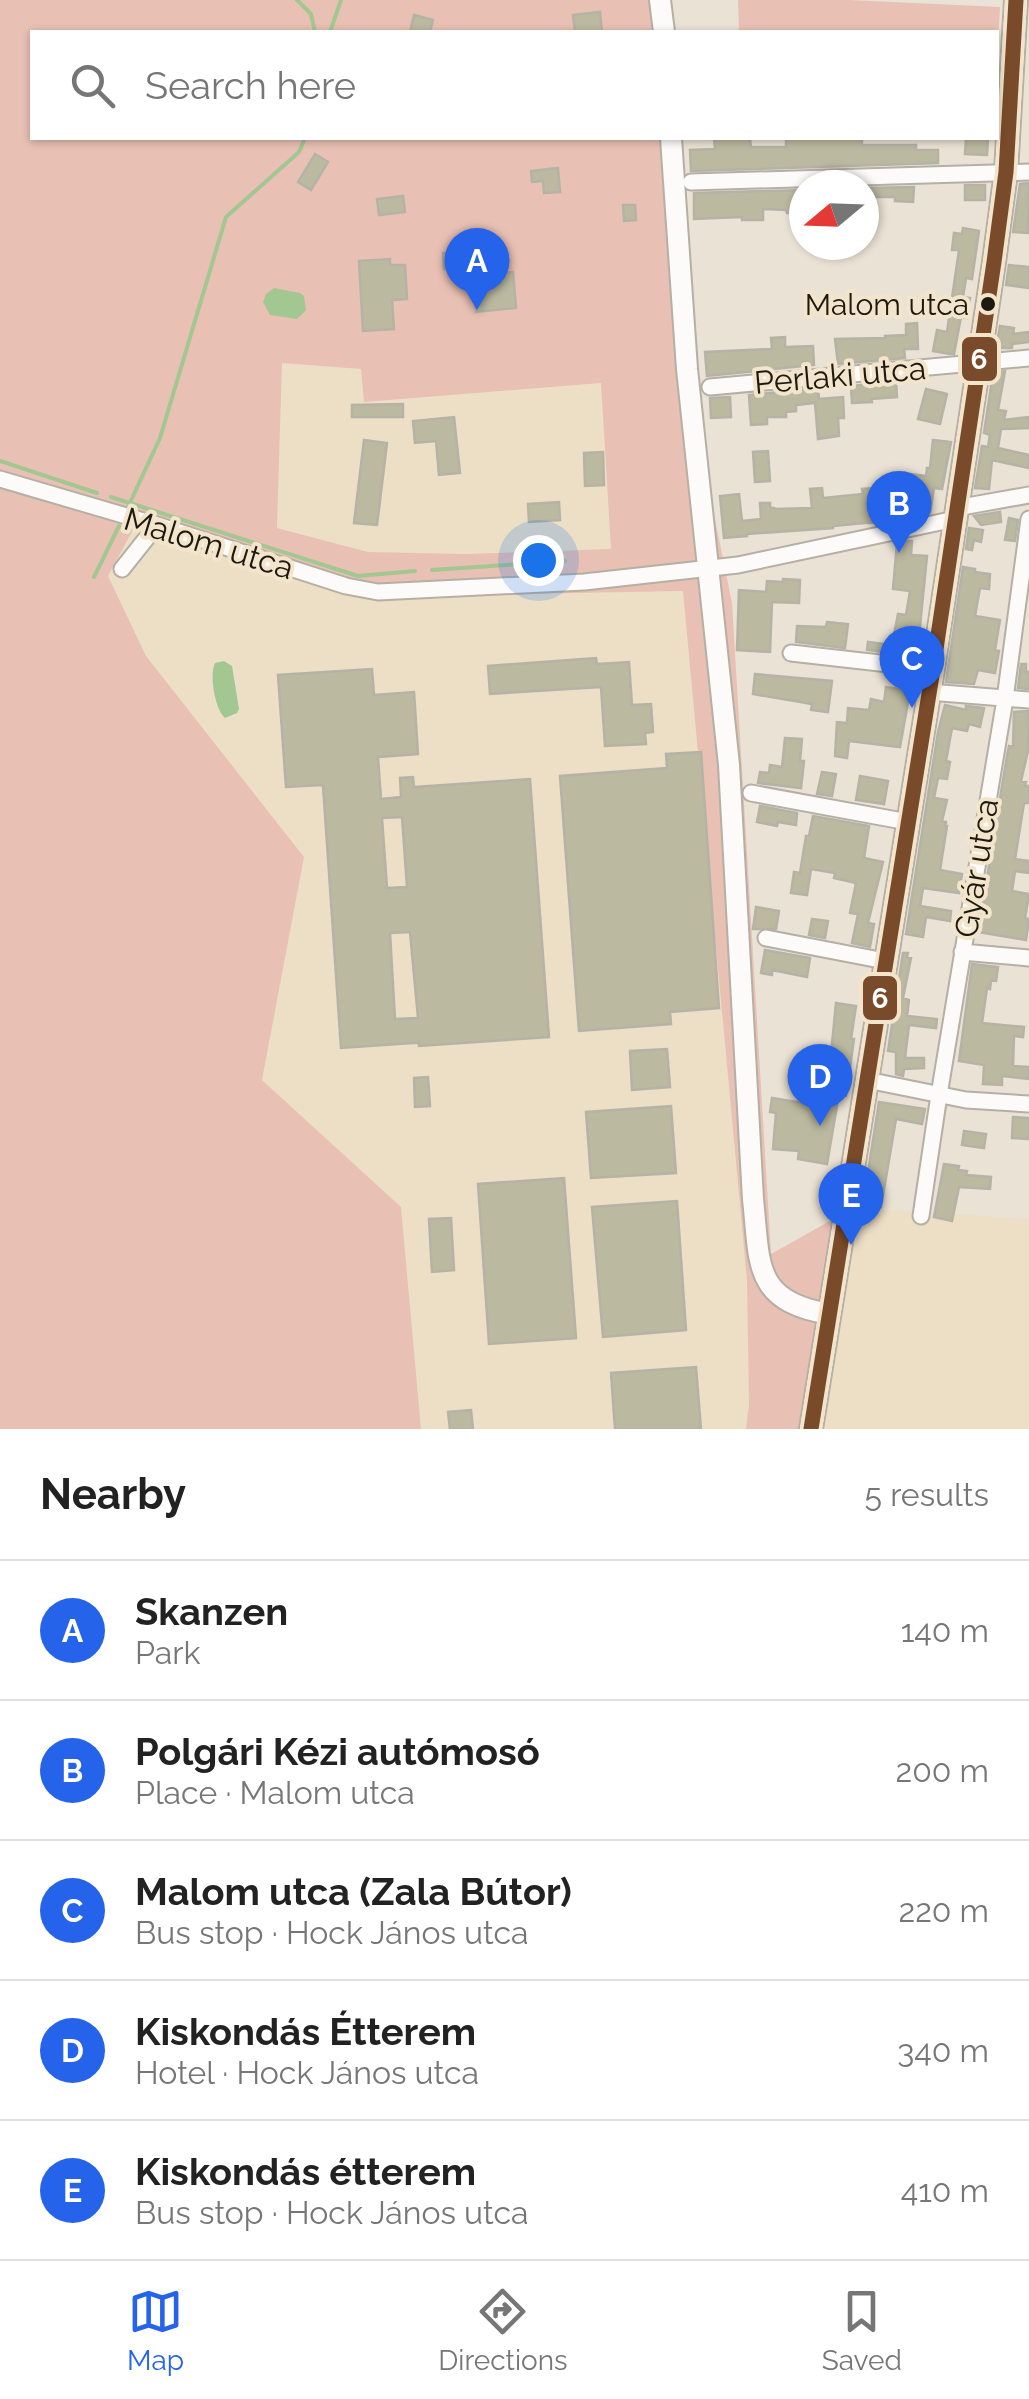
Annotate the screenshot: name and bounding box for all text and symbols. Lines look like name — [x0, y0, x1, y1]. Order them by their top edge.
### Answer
search box — [30, 30, 999, 140]
icon: search — [65, 58, 120, 113]
text: Search here — [145, 63, 356, 108]
north arrow — [789, 170, 879, 260]
pin: A — [444, 228, 510, 310]
place label: Malom utca — [805, 287, 969, 322]
marker: Malom utca — [978, 294, 998, 314]
line badge: 6 — [960, 335, 999, 383]
text: 6 — [971, 343, 988, 376]
street label: Perlaki utca — [753, 349, 927, 401]
pin: B — [866, 470, 932, 553]
street label: Malom utca — [120, 500, 298, 586]
your location — [513, 535, 564, 586]
pin: C — [880, 626, 944, 708]
street label: Gyár utca — [947, 796, 1005, 940]
line badge: 6 — [861, 974, 899, 1022]
text: 6 — [872, 982, 889, 1015]
pin: D — [788, 1044, 852, 1126]
pin: E — [818, 1162, 884, 1245]
text: Nearby — [40, 1470, 186, 1519]
text: 5 results — [865, 1476, 989, 1513]
text: Skanzen — [135, 1589, 288, 1634]
text: A — [62, 1612, 83, 1649]
text: 140 m — [901, 1612, 989, 1649]
text: Park — [135, 1634, 200, 1671]
text: Polgári Kézi autómosó — [135, 1729, 540, 1774]
text: B — [62, 1752, 83, 1789]
text: 200 m — [896, 1752, 989, 1789]
text: Place · Malom utca — [135, 1774, 415, 1811]
text: Malom utca (Zala Bútor) — [135, 1869, 572, 1914]
text: C — [62, 1892, 83, 1929]
text: 220 m — [899, 1892, 989, 1929]
text: Bus stop · Hock János utca — [135, 1914, 529, 1951]
text: Kiskondás Étterem — [135, 2009, 476, 2054]
text: D — [61, 2032, 84, 2069]
text: 340 m — [897, 2032, 989, 2069]
text: Hotel · Hock János utca — [135, 2054, 479, 2091]
text: Kiskondás étterem — [135, 2149, 476, 2194]
text: E — [63, 2172, 82, 2209]
text: 410 m — [901, 2172, 989, 2209]
text: Bus stop · Hock János utca — [135, 2194, 529, 2231]
tab: Map — [127, 2284, 184, 2377]
tab: Directions — [438, 2284, 568, 2377]
tab: Saved — [822, 2284, 902, 2377]

